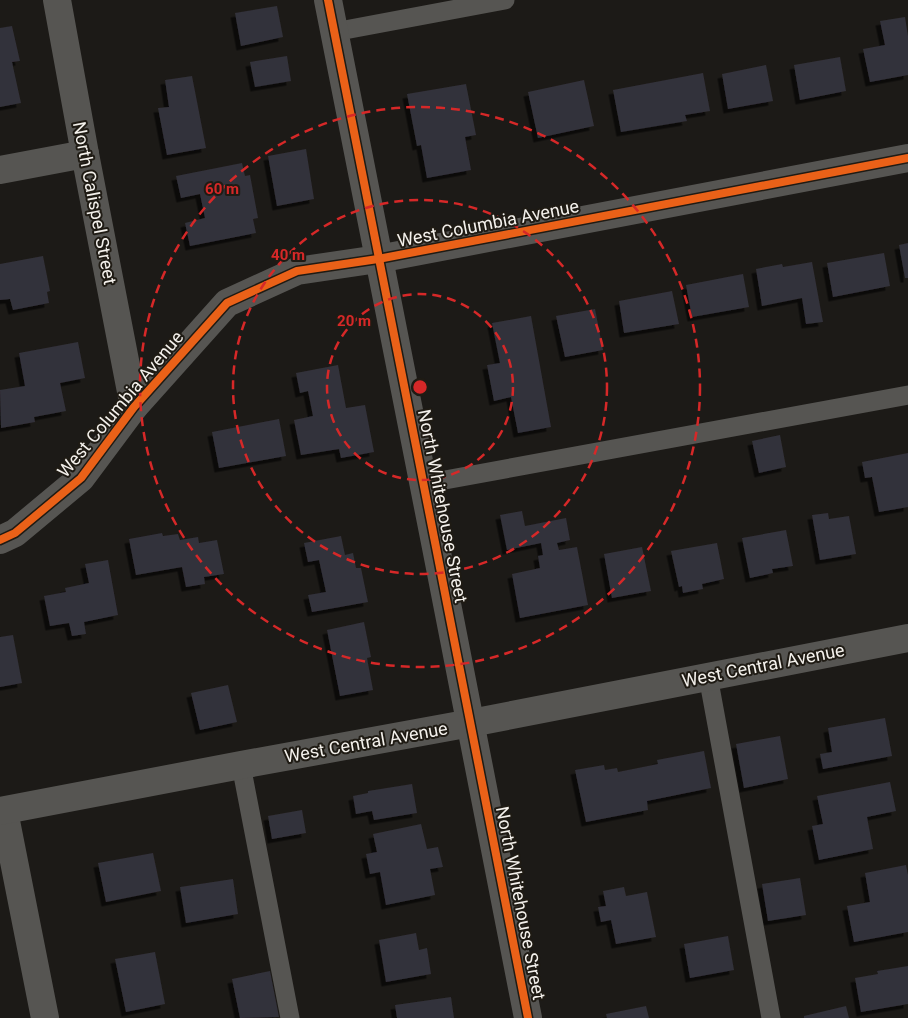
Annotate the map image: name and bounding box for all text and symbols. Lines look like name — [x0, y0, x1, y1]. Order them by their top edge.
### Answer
street label: North Calispel Street — [69, 120, 121, 286]
text: 60 m — [205, 180, 239, 198]
street label: West Columbia Avenue — [395, 195, 581, 251]
text: 40 m — [271, 246, 305, 264]
text: 20 m — [337, 312, 371, 330]
street label: West Columbia Avenue — [53, 327, 187, 481]
centre of rings — [411, 378, 429, 396]
street label: North Whitehouse Street — [414, 408, 472, 605]
street label: West Central Avenue — [680, 639, 846, 691]
street label: West Central Avenue — [283, 717, 449, 767]
street label: North Whitehouse Street — [492, 805, 550, 1002]

